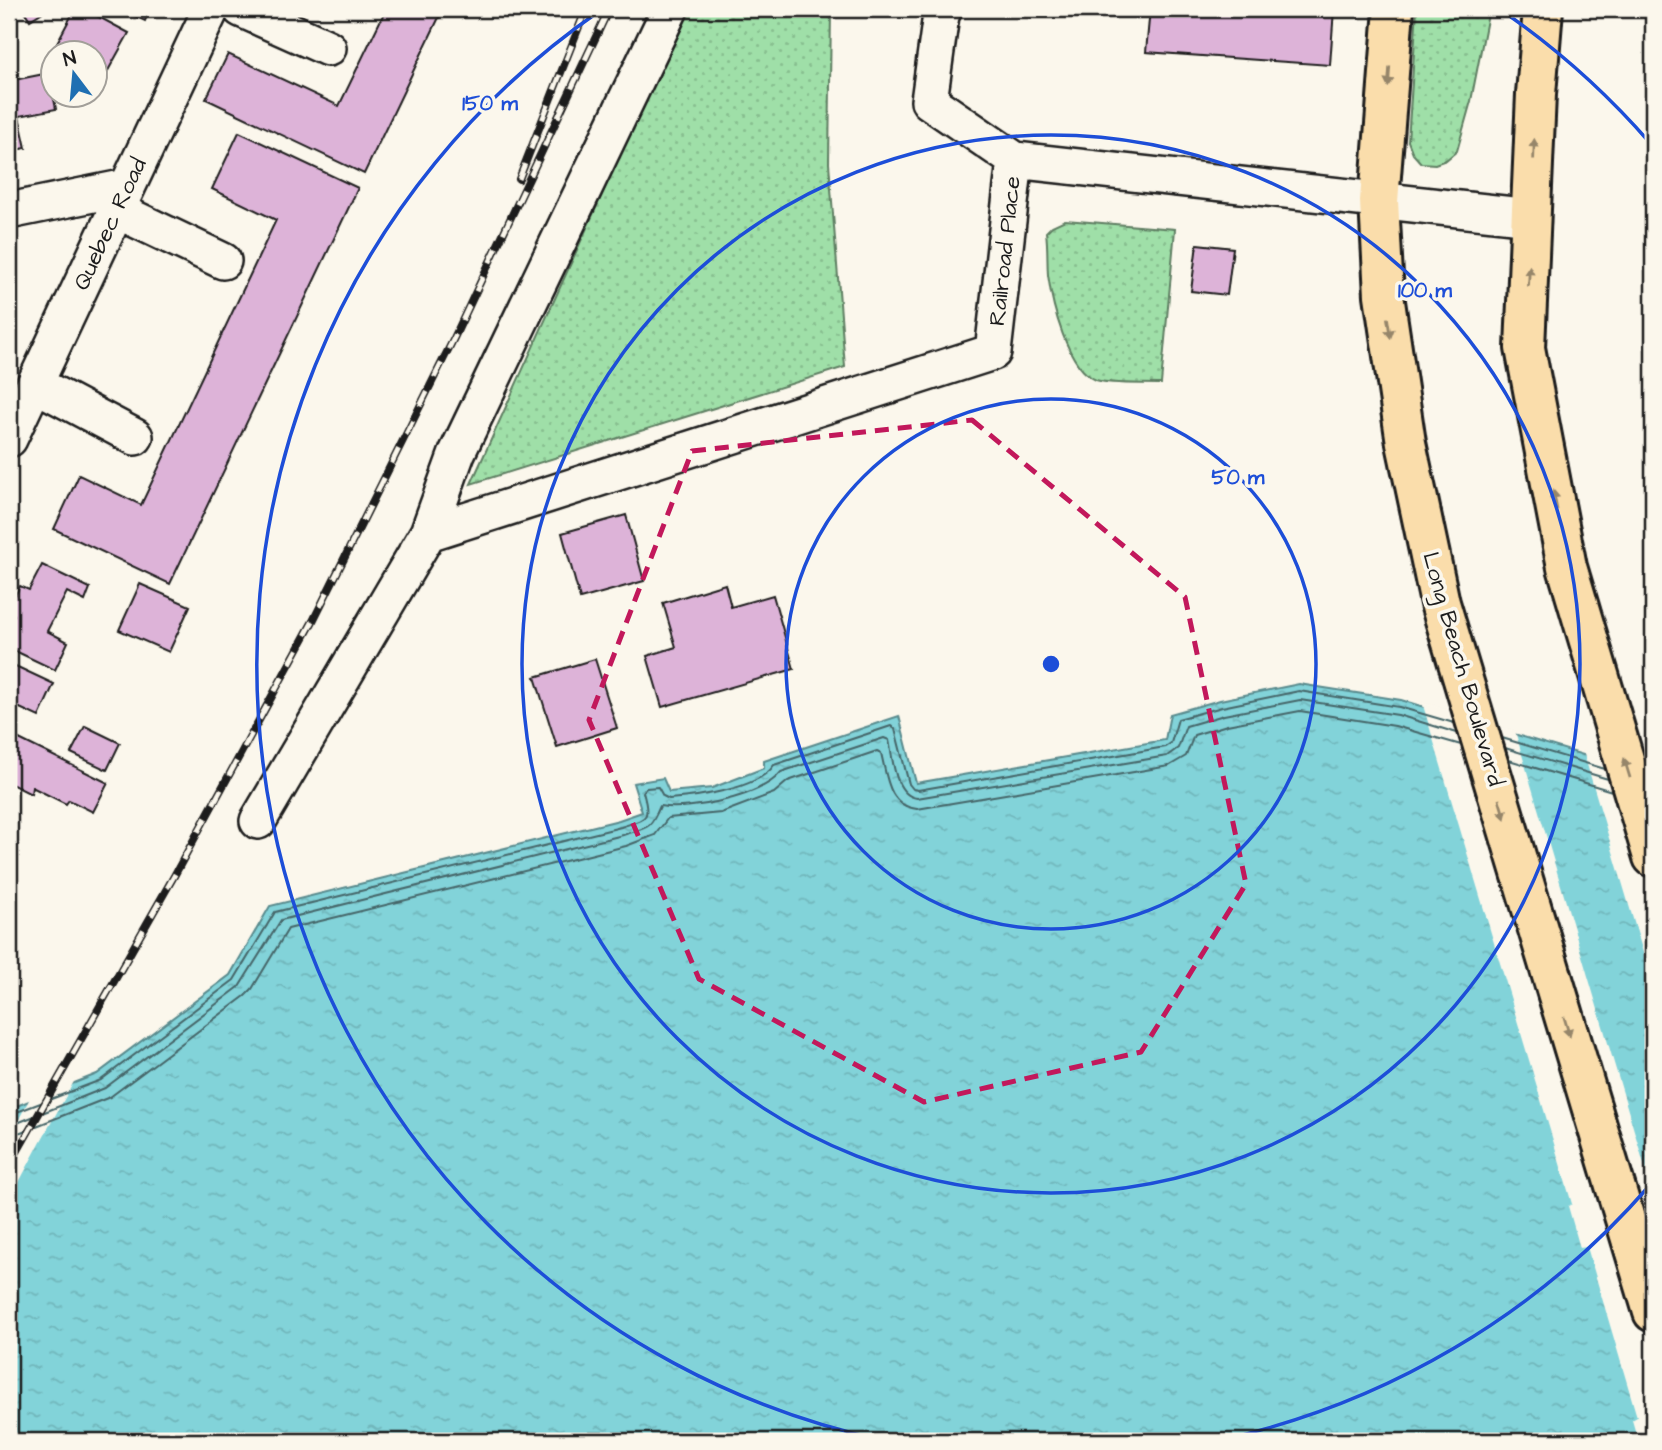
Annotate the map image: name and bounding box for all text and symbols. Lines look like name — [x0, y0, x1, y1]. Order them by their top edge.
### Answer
north arrow — [38, 38, 108, 108]
text: N — [60, 44, 79, 74]
one-way arrow — [1383, 66, 1394, 88]
text: 150 m — [462, 89, 518, 118]
one-way arrow — [1528, 138, 1540, 160]
street label: Quebec Road — [65, 152, 155, 295]
street label: Railroad Place — [981, 174, 1029, 328]
one-way arrow — [1523, 264, 1534, 286]
text: 100 m — [1398, 276, 1453, 305]
one-way arrow — [1384, 317, 1395, 339]
text: 50 m — [1212, 463, 1265, 492]
one-way arrow — [1549, 489, 1560, 511]
street label: Long Beach Boulevard — [1413, 548, 1512, 790]
centre of rings — [1039, 652, 1063, 676]
one-way arrow — [1621, 757, 1631, 778]
one-way arrow — [1497, 799, 1507, 820]
one-way arrow — [1563, 1017, 1573, 1038]

